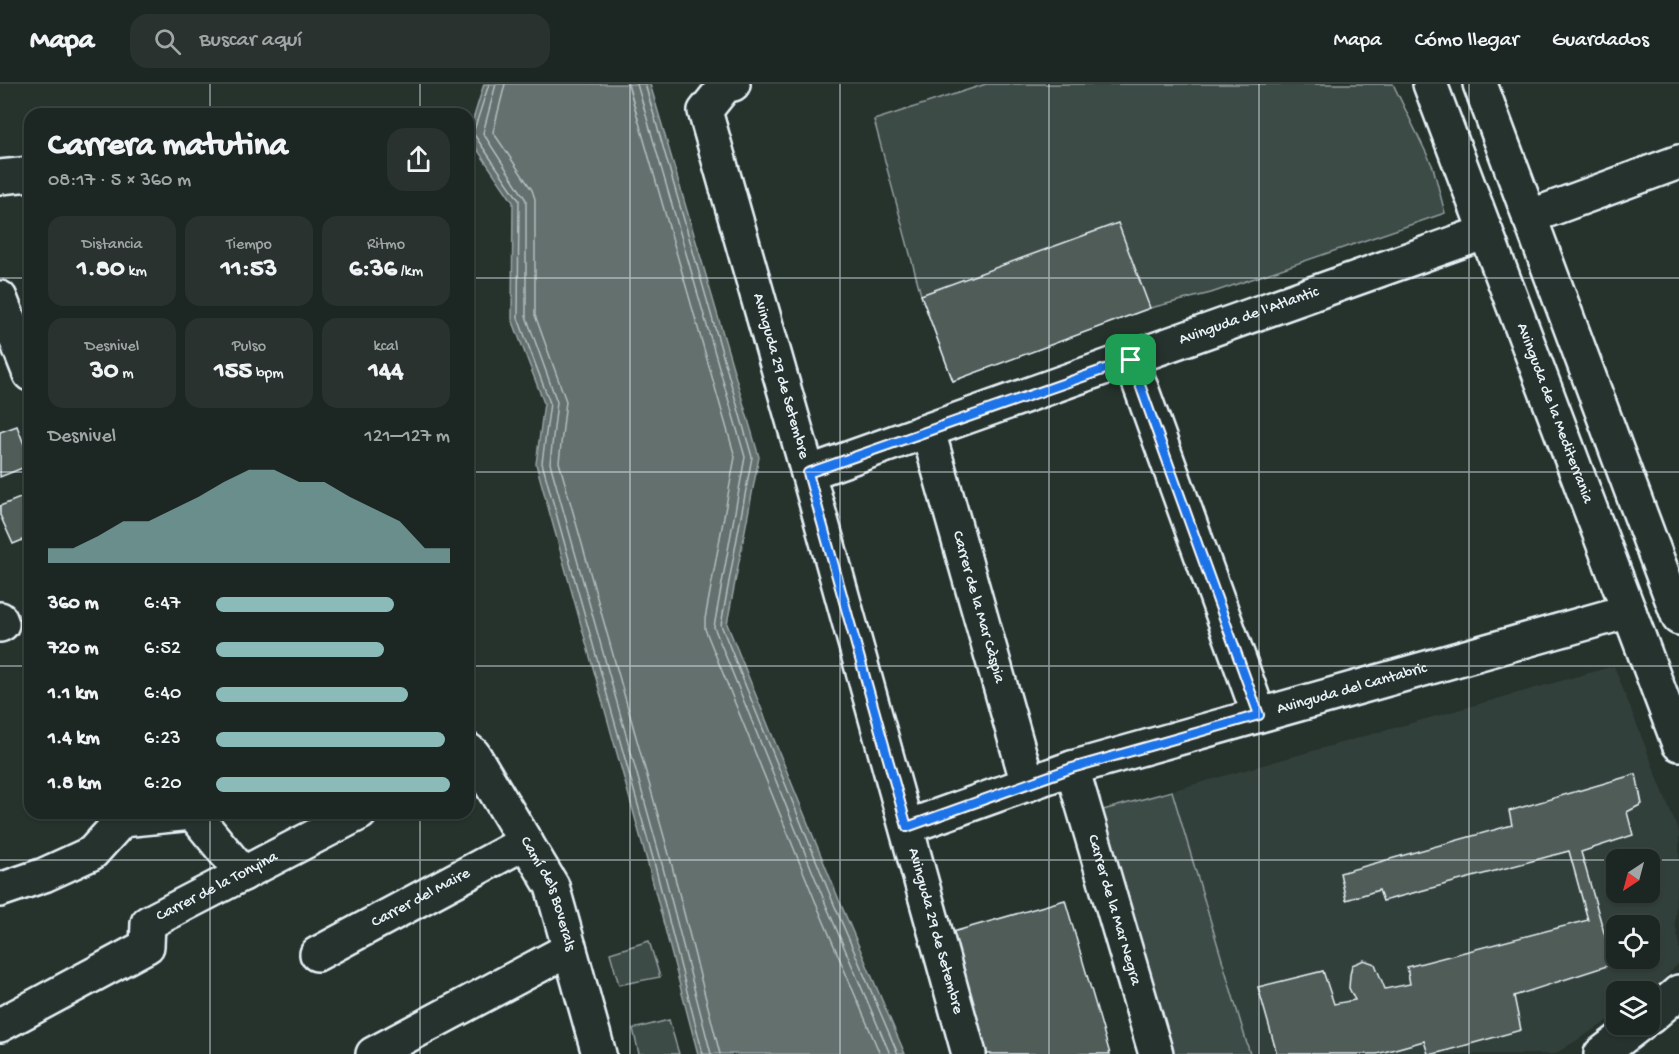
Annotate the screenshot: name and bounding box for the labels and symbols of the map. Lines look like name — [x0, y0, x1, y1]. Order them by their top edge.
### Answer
street label: Avinguda de l'Atlantic — [1177, 283, 1322, 350]
street label: Avinguda 29 de Setembre — [748, 291, 813, 462]
street label: Avinguda de la Mediterrania — [1512, 321, 1597, 507]
pin — [1105, 334, 1156, 385]
street label: Carrer de la Mar Càspia — [947, 529, 1009, 686]
street label: Avinguda del Cantabric — [1275, 659, 1430, 719]
street label: Carrer de la Mar Negra — [1083, 832, 1145, 989]
street label: Camí dels Boverals — [515, 833, 580, 954]
street label: Avinguda 29 de Setembre — [903, 846, 967, 1017]
street label: Carrer de la Tonyina — [153, 847, 282, 926]
north arrow — [1606, 849, 1660, 903]
street label: Carrer del Maire — [368, 864, 474, 932]

